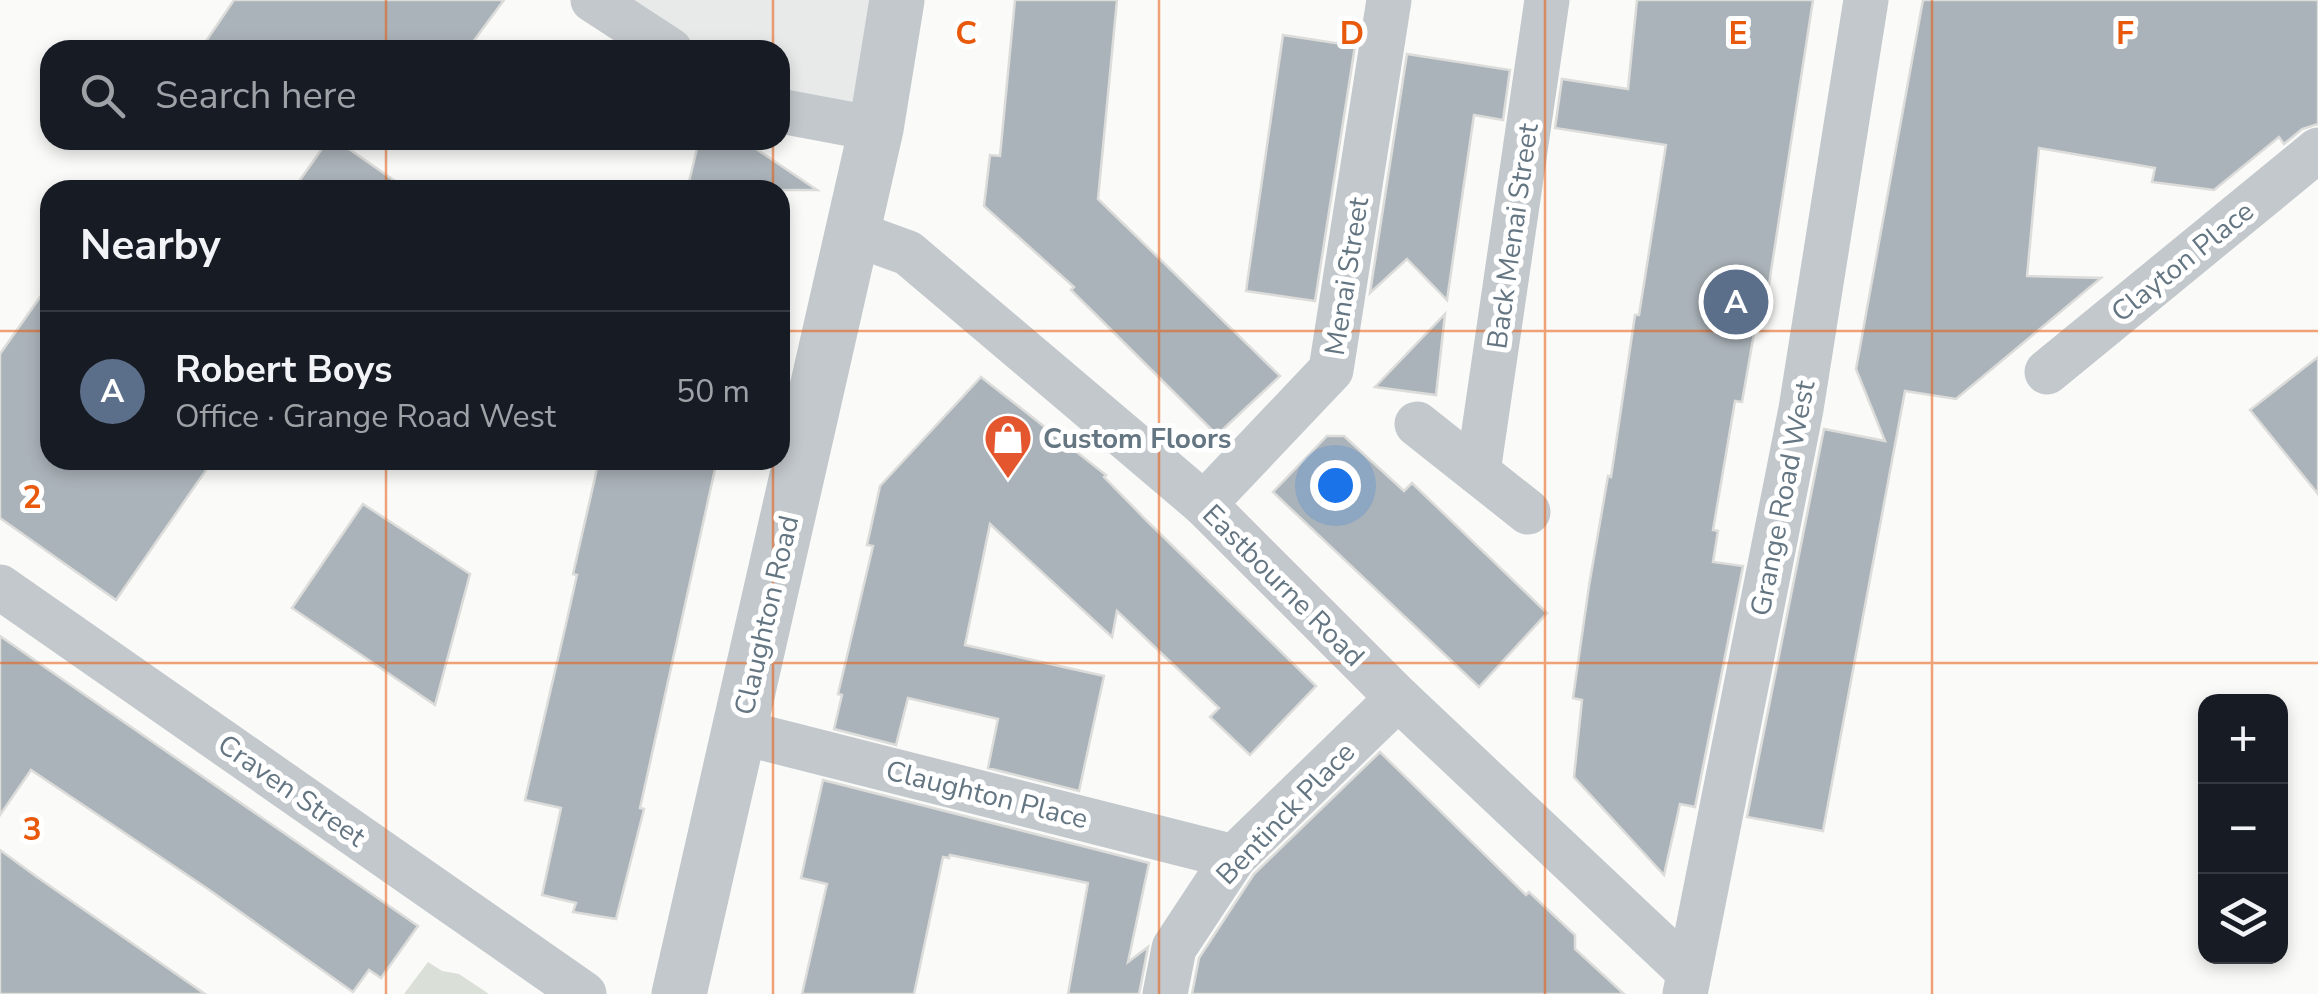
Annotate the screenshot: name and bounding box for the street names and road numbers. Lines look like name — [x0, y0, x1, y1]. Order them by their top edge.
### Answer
street label: Back Menai Street — [1478, 121, 1548, 351]
street label: Clayton Place — [2103, 192, 2262, 331]
street label: Menai Street — [1316, 194, 1378, 358]
street label: Grange Road West — [1742, 377, 1824, 619]
street label: Eastbourne Road — [1194, 496, 1373, 675]
street label: Claughton Road — [726, 512, 808, 719]
street label: Craven Street — [210, 726, 373, 856]
street label: Bentinck Place — [1208, 734, 1363, 893]
street label: Claughton Place — [882, 752, 1092, 838]

